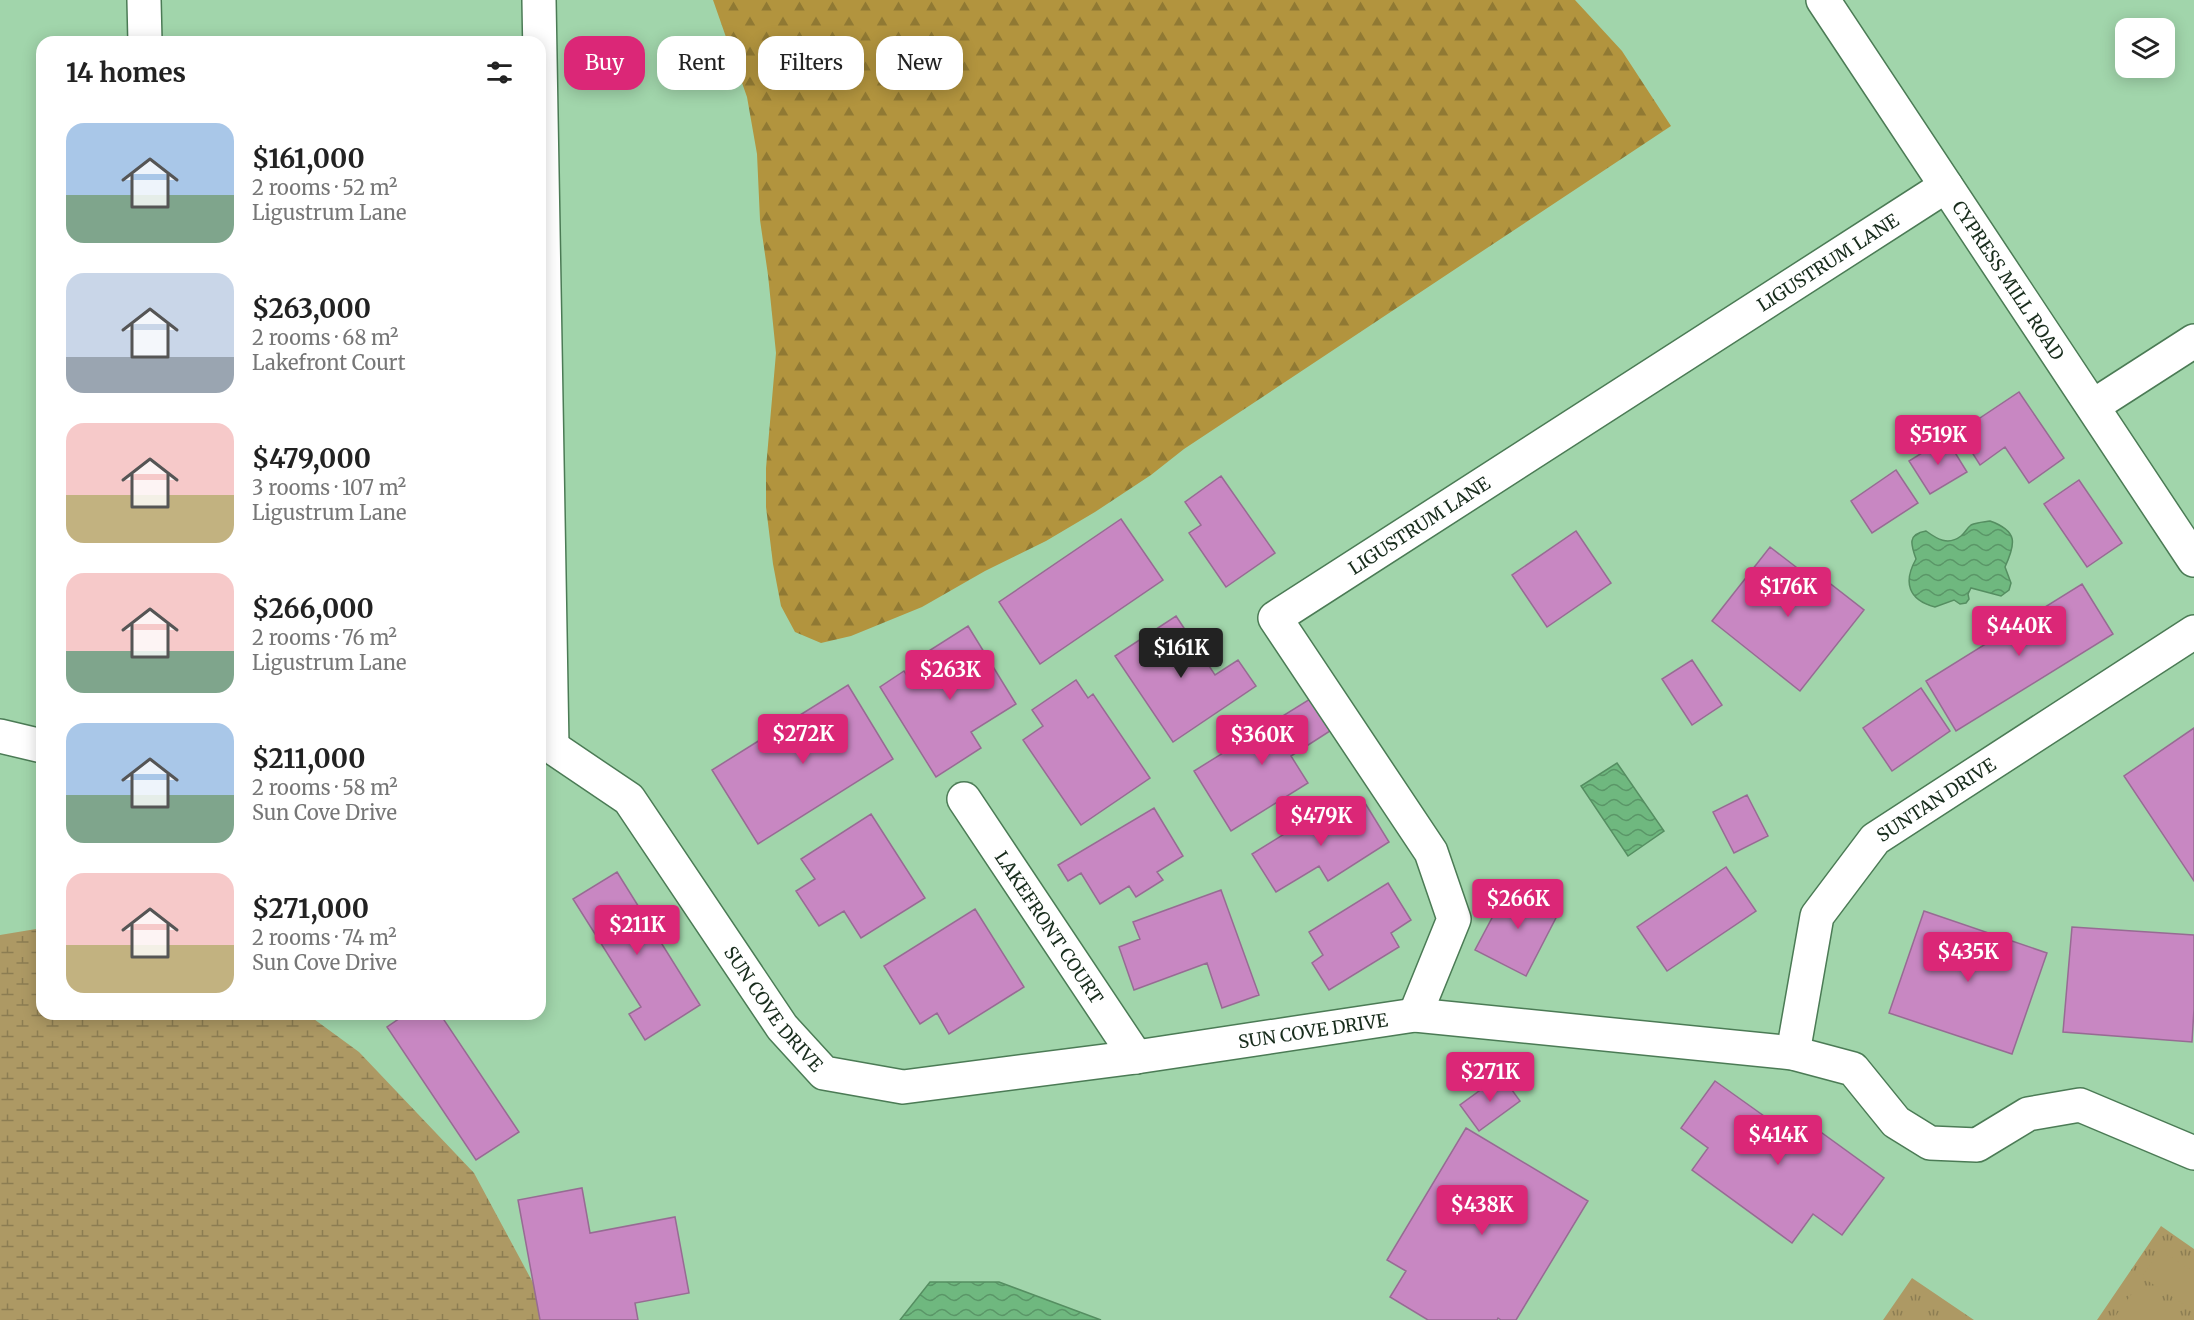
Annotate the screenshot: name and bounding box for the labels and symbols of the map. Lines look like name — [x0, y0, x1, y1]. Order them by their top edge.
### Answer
street label: CYPRESS MILL ROAD — [1947, 196, 2070, 364]
street label: LIGUSTRUM LANE — [1753, 208, 1903, 316]
pin: $519K — [1896, 415, 1980, 466]
street label: LIGUSTRUM LANE — [1344, 471, 1495, 579]
pin: $176K — [1746, 567, 1830, 618]
pin: $440K — [1977, 606, 2061, 657]
pin: $161K — [1139, 628, 1223, 679]
pin: $263K — [908, 650, 992, 701]
pin: $272K — [761, 714, 845, 765]
pin: $360K — [1220, 715, 1304, 766]
street label: SUNTAN DRIVE — [1872, 752, 2000, 847]
pin: $479K — [1279, 796, 1363, 847]
street label: LAKEFRONT COURT — [990, 846, 1109, 1008]
pin: $266K — [1476, 879, 1560, 930]
pin: $211K — [595, 905, 679, 956]
pin: $435K — [1926, 932, 2010, 983]
street label: SUN COVE DRIVE — [719, 942, 829, 1076]
street label: SUN COVE DRIVE — [1237, 1008, 1390, 1053]
pin: $271K — [1448, 1052, 1532, 1103]
pin: $414K — [1736, 1115, 1820, 1166]
pin: $438K — [1440, 1185, 1524, 1236]

